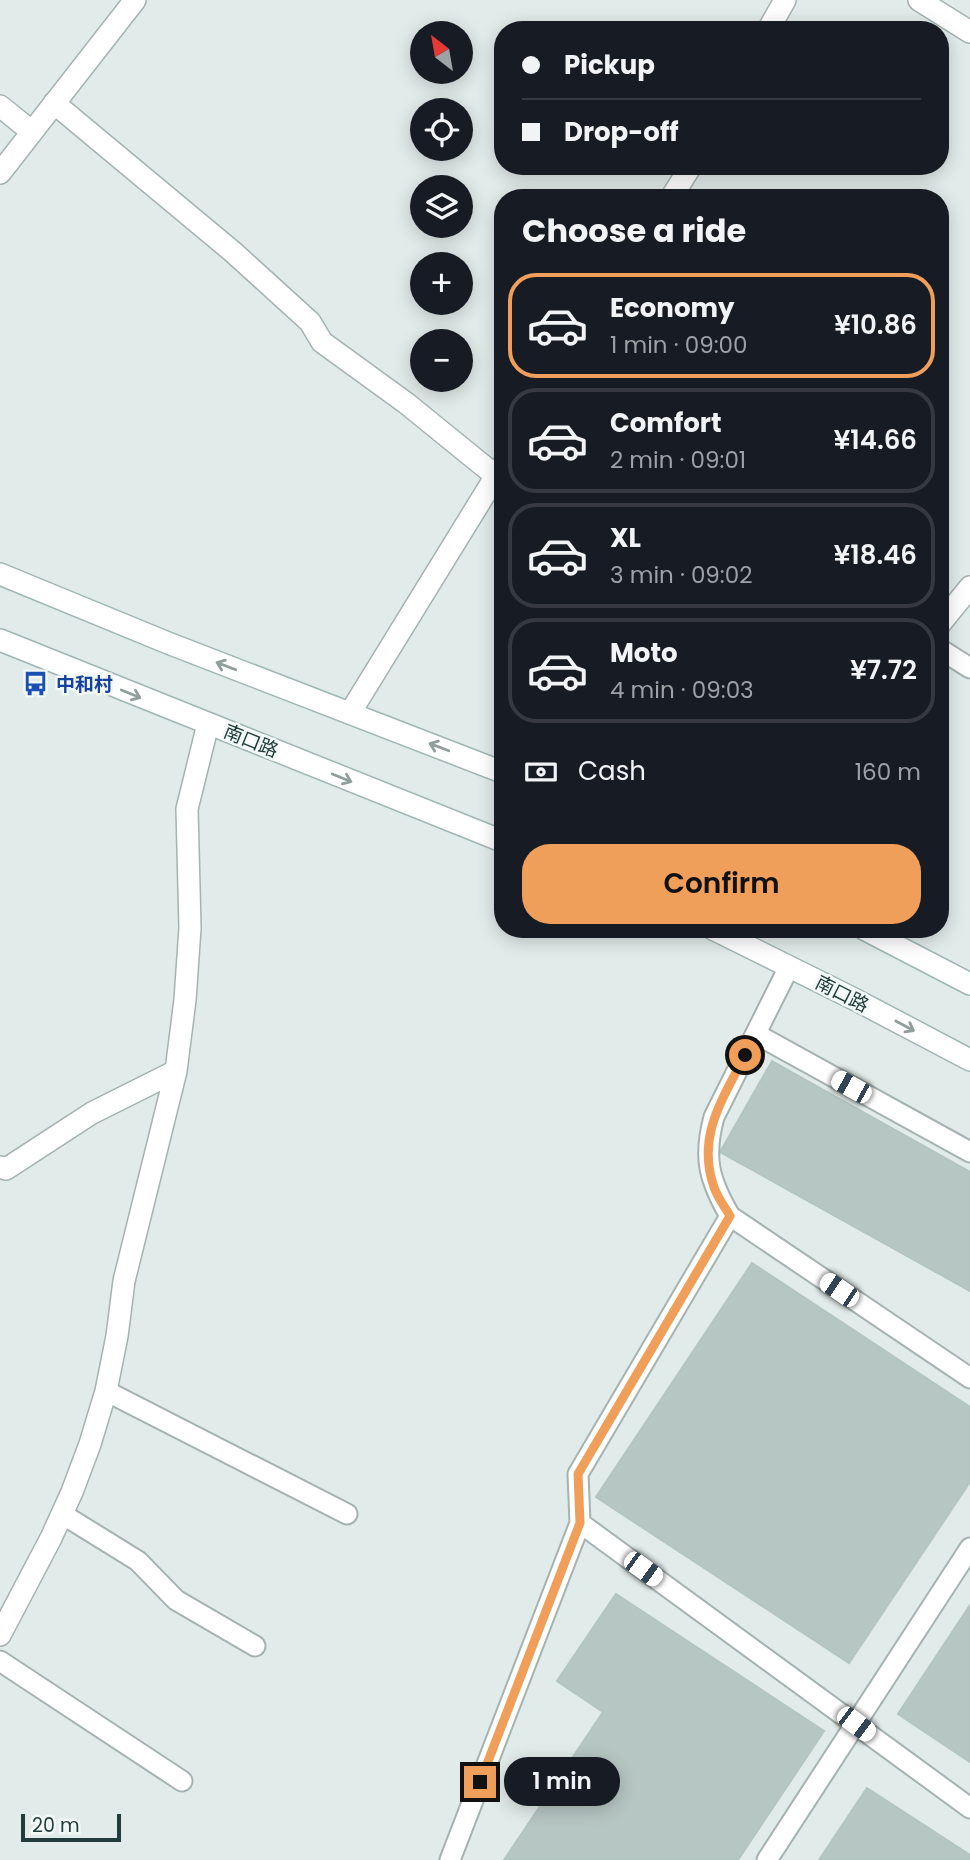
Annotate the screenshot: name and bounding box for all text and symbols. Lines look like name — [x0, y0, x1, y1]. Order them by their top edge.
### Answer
north arrow — [410, 21, 472, 84]
map controls — [410, 21, 473, 392]
text: Pickup — [564, 47, 655, 83]
button: locate — [410, 98, 473, 161]
text: Drop-off — [564, 114, 679, 150]
button: layers — [410, 175, 473, 238]
text: Choose a ride — [522, 208, 746, 253]
button: + — [410, 252, 473, 315]
text: Economy — [610, 290, 734, 326]
icon: car — [526, 294, 589, 357]
text: ¥10.86 — [834, 307, 917, 343]
button: − — [410, 329, 473, 392]
text: 1 min · 09:00 — [610, 329, 747, 361]
text: Comfort — [610, 405, 722, 441]
icon: car — [526, 409, 589, 472]
text: ¥14.66 — [834, 422, 917, 458]
text: 2 min · 09:01 — [610, 444, 746, 476]
text: XL — [610, 520, 641, 556]
icon: car — [526, 524, 589, 587]
text: ¥18.46 — [834, 537, 917, 573]
text: 3 min · 09:02 — [610, 559, 752, 591]
text: Moto — [610, 635, 678, 671]
icon: car — [526, 639, 589, 702]
text: ¥7.72 — [850, 652, 917, 688]
one-way arrow — [216, 658, 238, 671]
bus stop icon: 中和村 — [22, 670, 50, 698]
place label: 中和村 — [56, 671, 113, 698]
text: 4 min · 09:03 — [610, 674, 754, 706]
one-way arrow — [120, 688, 141, 701]
street label: 南口路 — [220, 718, 282, 764]
one-way arrow — [428, 740, 450, 753]
icon: cash — [522, 753, 560, 791]
text: Cash — [578, 753, 646, 789]
text: 160 m — [855, 756, 921, 788]
one-way arrow — [331, 772, 353, 785]
button: Confirm — [522, 844, 921, 924]
street label: 南口路 — [810, 969, 874, 1019]
one-way arrow — [894, 1020, 915, 1033]
route start — [729, 1039, 761, 1071]
car — [828, 1068, 875, 1106]
car — [816, 1270, 863, 1310]
car — [620, 1548, 667, 1590]
car — [833, 1703, 880, 1745]
callout: 1 min — [504, 1758, 620, 1806]
text: 1 min — [532, 1765, 592, 1797]
route end — [464, 1766, 496, 1798]
scale bar — [21, 1811, 121, 1843]
text: 20 m — [32, 1812, 80, 1839]

